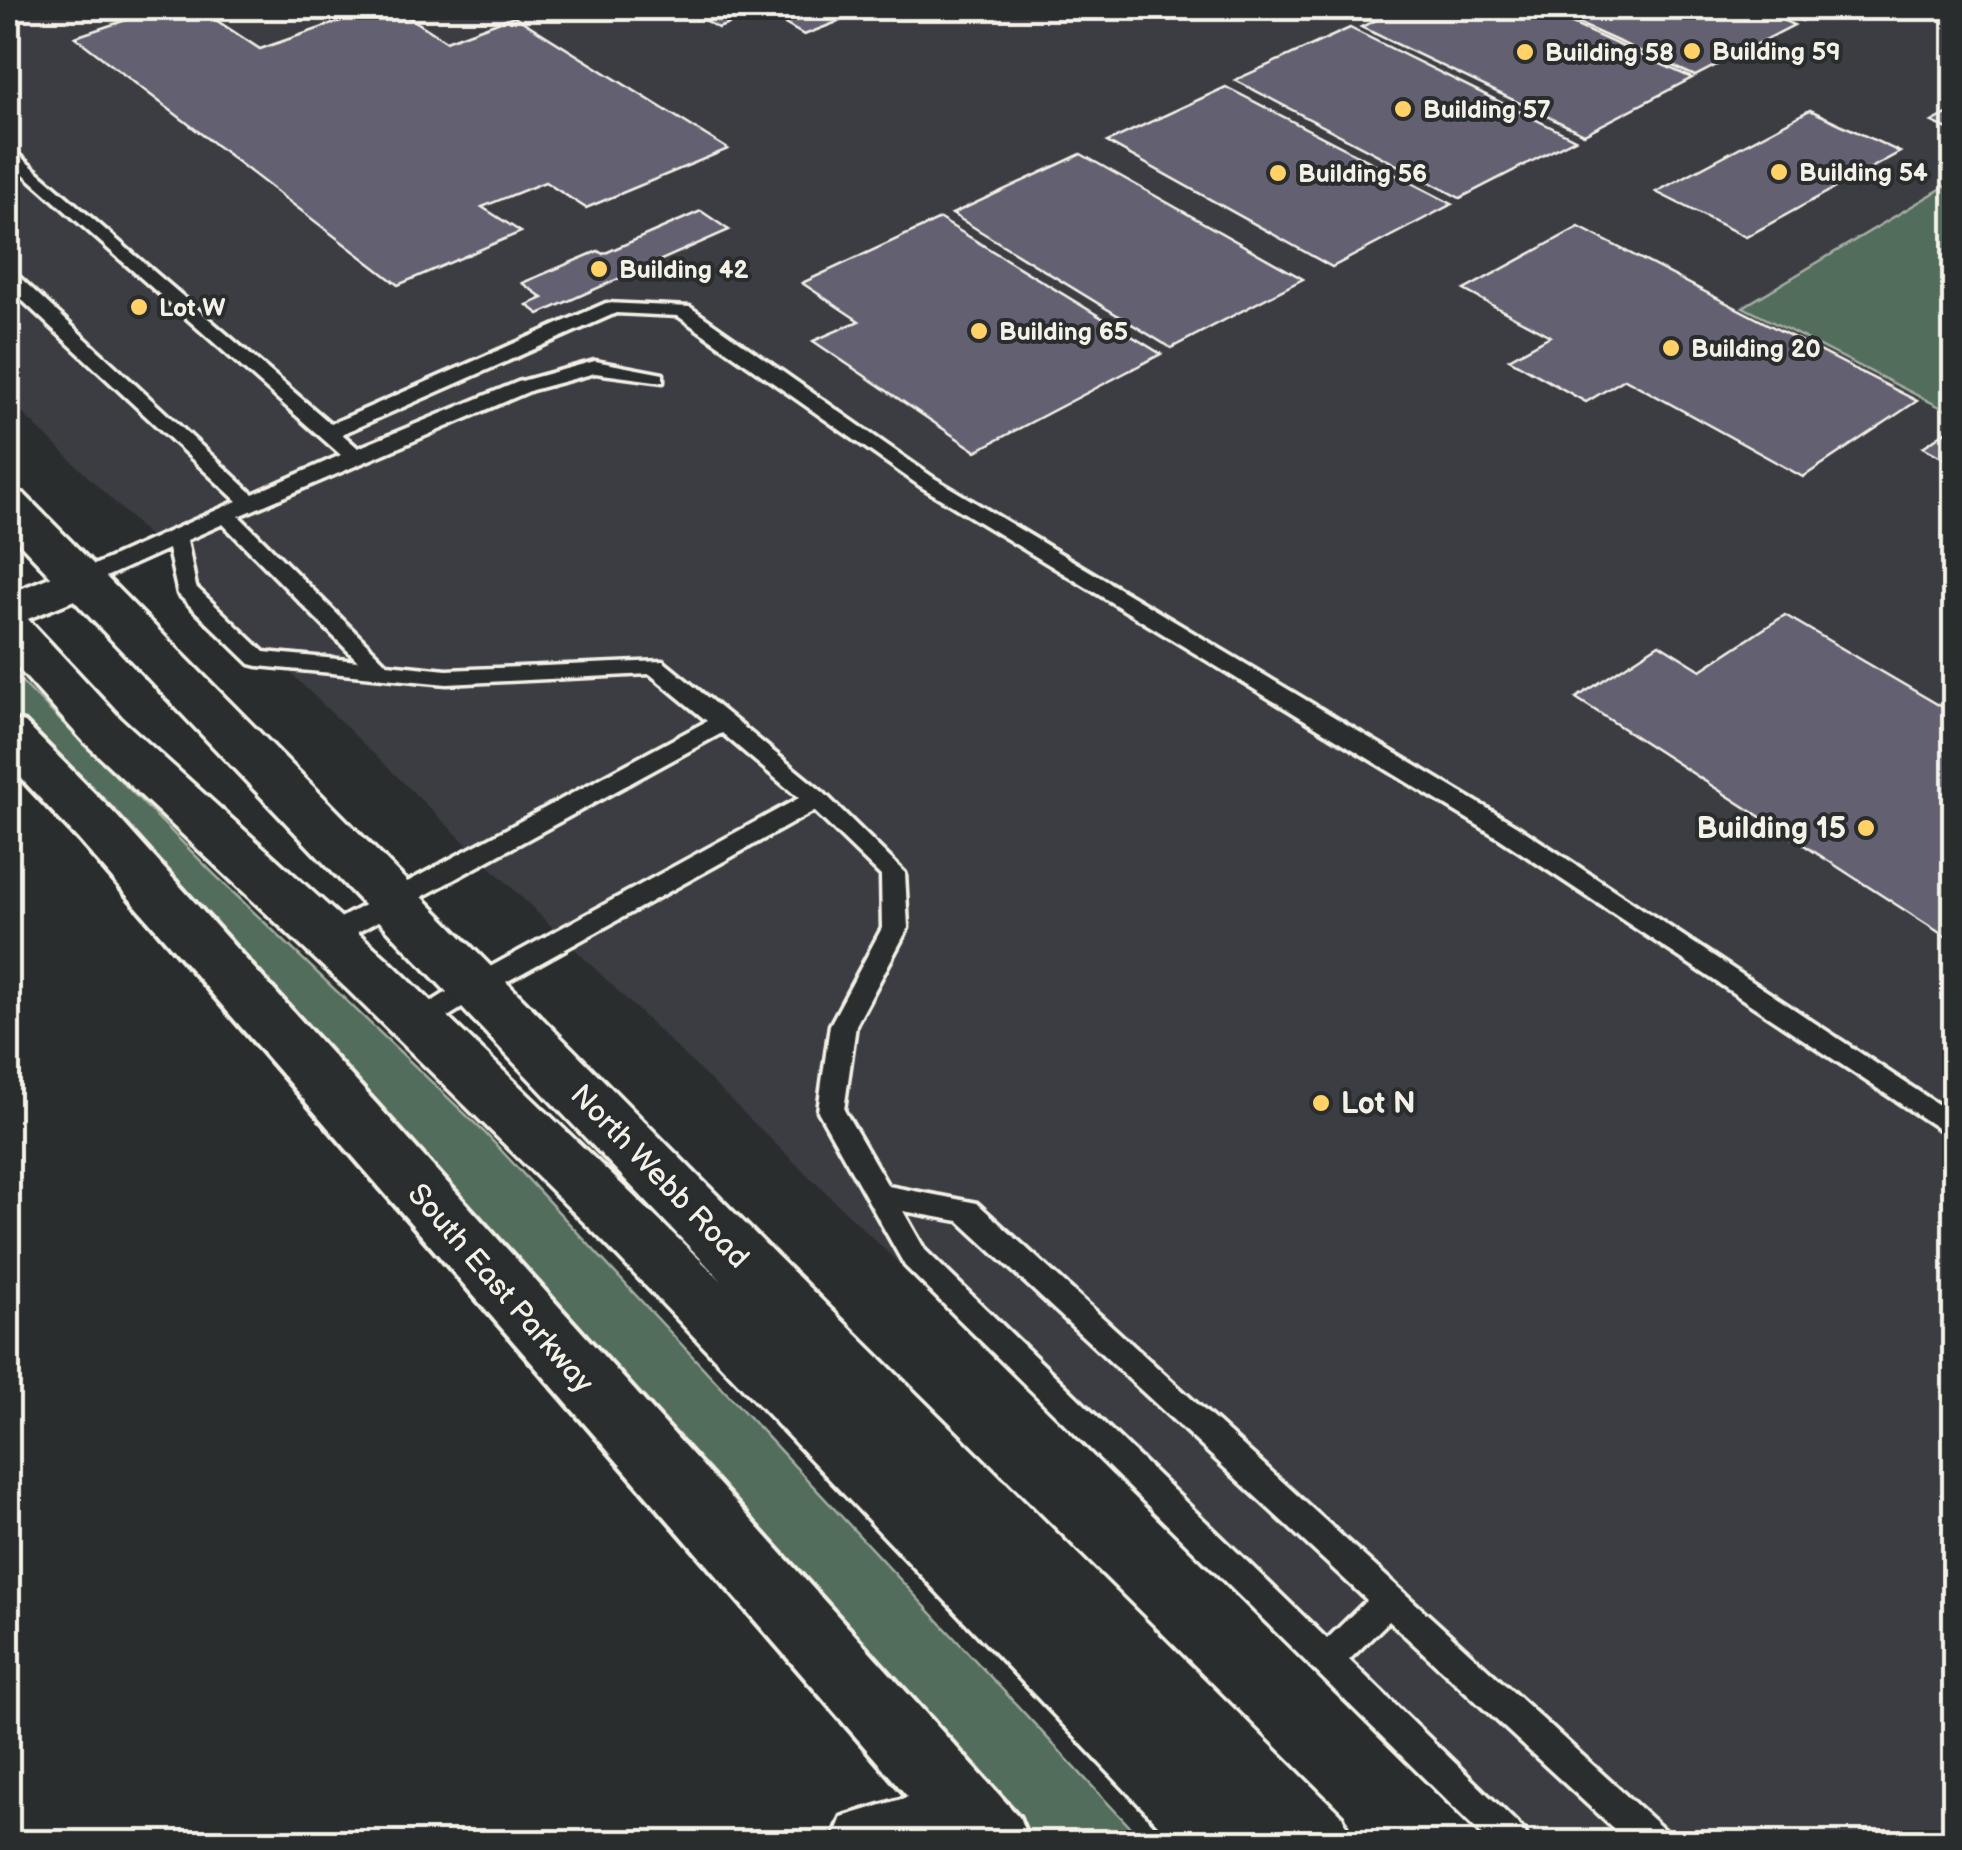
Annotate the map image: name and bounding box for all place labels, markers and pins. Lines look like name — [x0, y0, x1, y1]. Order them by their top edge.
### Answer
place label: Building 59 — [1712, 37, 1841, 68]
place label: Building 58 — [1545, 38, 1674, 69]
marker: Building 59 — [1681, 40, 1703, 62]
marker: Building 58 — [1514, 41, 1536, 63]
place label: Building 57 — [1423, 95, 1551, 126]
marker: Building 57 — [1392, 98, 1414, 120]
place label: Building 54 — [1799, 158, 1928, 189]
place label: Building 56 — [1298, 159, 1427, 190]
marker: Building 54 — [1768, 161, 1790, 183]
marker: Building 56 — [1267, 162, 1289, 184]
place label: Building 42 — [619, 255, 748, 286]
marker: Building 42 — [588, 258, 610, 280]
place label: Lot W — [159, 293, 225, 324]
marker: Lot W — [128, 296, 150, 318]
place label: Building 65 — [999, 317, 1128, 348]
marker: Building 65 — [968, 320, 990, 342]
place label: Building 20 — [1691, 334, 1821, 365]
marker: Building 20 — [1660, 337, 1682, 359]
place label: Building 15 — [1696, 811, 1846, 847]
marker: Building 15 — [1855, 817, 1877, 839]
place label: Lot N — [1341, 1086, 1416, 1122]
marker: Lot N — [1310, 1092, 1332, 1114]

